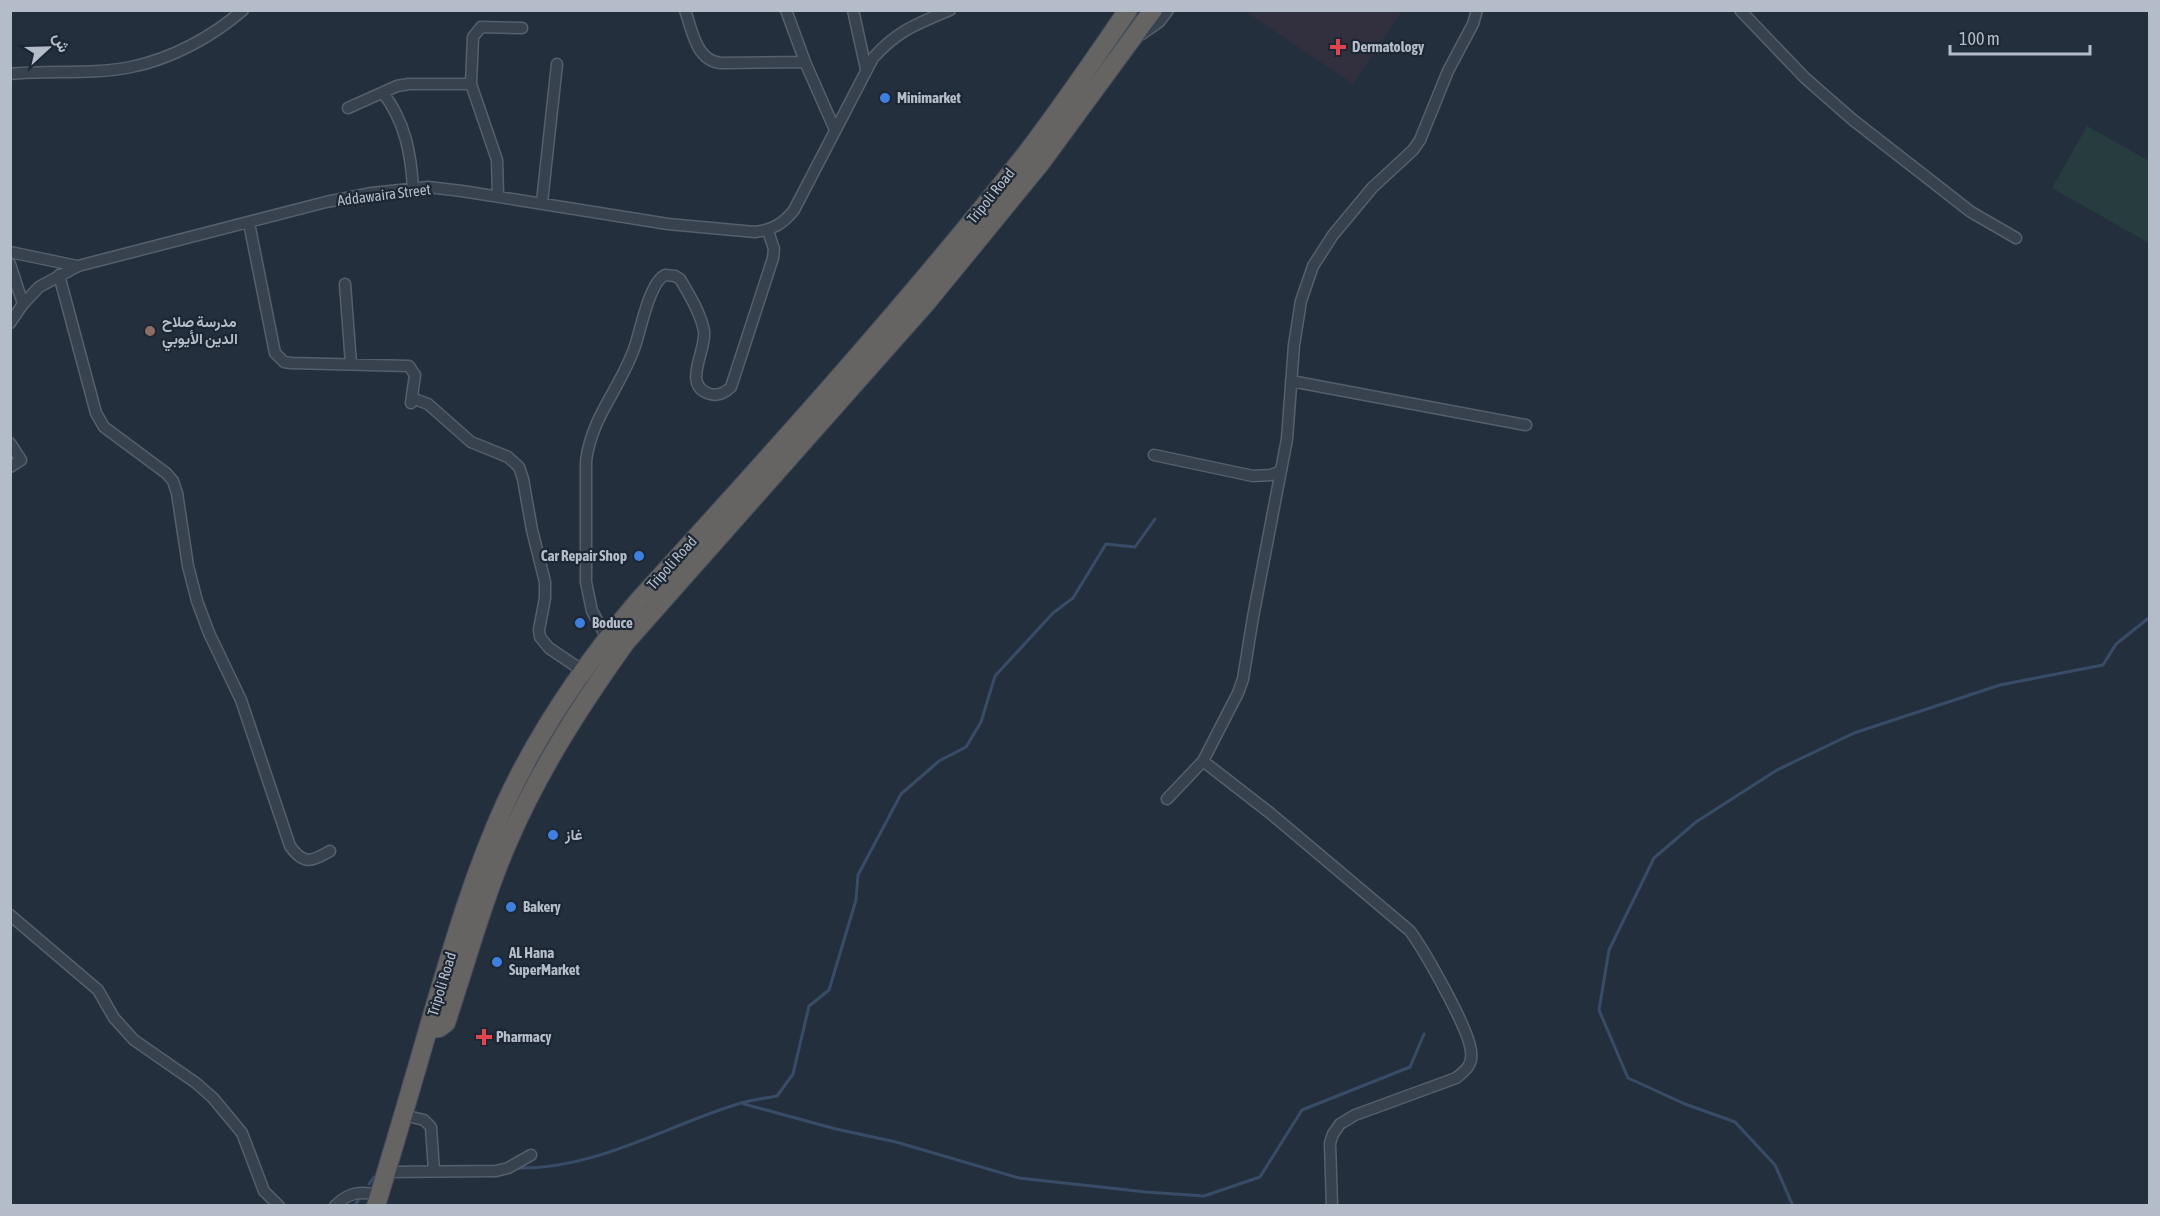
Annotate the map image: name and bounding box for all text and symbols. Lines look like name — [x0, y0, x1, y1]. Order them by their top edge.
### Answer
north arrow — [18, 18, 78, 78]
scale bar — [1950, 18, 2090, 56]
text: 100 m — [1959, 28, 2000, 49]
text: ش — [49, 30, 74, 55]
marker: Dermatology — [1329, 38, 1347, 56]
place label: Dermatology — [1352, 38, 1425, 55]
place label: Minimarket — [897, 89, 962, 106]
marker: Minimarket — [878, 91, 892, 105]
street label: Tripoli Road — [963, 165, 1018, 227]
street label: Addawaira Street — [336, 180, 432, 209]
place label: مدرسة صلاح الدين الأيوبي — [162, 313, 238, 352]
marker: مدرسة صلاح الدين الأيوبي — [143, 324, 157, 338]
street label: Tripoli Road — [643, 533, 700, 593]
place label: Car Repair Shop — [541, 547, 627, 564]
marker: Car Repair Shop — [632, 549, 646, 563]
place label: Boduce — [592, 614, 633, 631]
marker: Boduce — [573, 616, 587, 630]
place label: غاز — [564, 826, 583, 844]
marker: غاز — [546, 828, 560, 842]
place label: Bakery — [523, 898, 562, 915]
marker: Bakery — [504, 900, 518, 914]
place label: AL Hana SuperMarket — [508, 944, 580, 978]
street label: Tripoli Road — [424, 950, 459, 1018]
marker: AL Hana SuperMarket — [490, 955, 504, 969]
place label: Pharmacy — [496, 1028, 552, 1045]
marker: Pharmacy — [477, 1030, 491, 1044]

